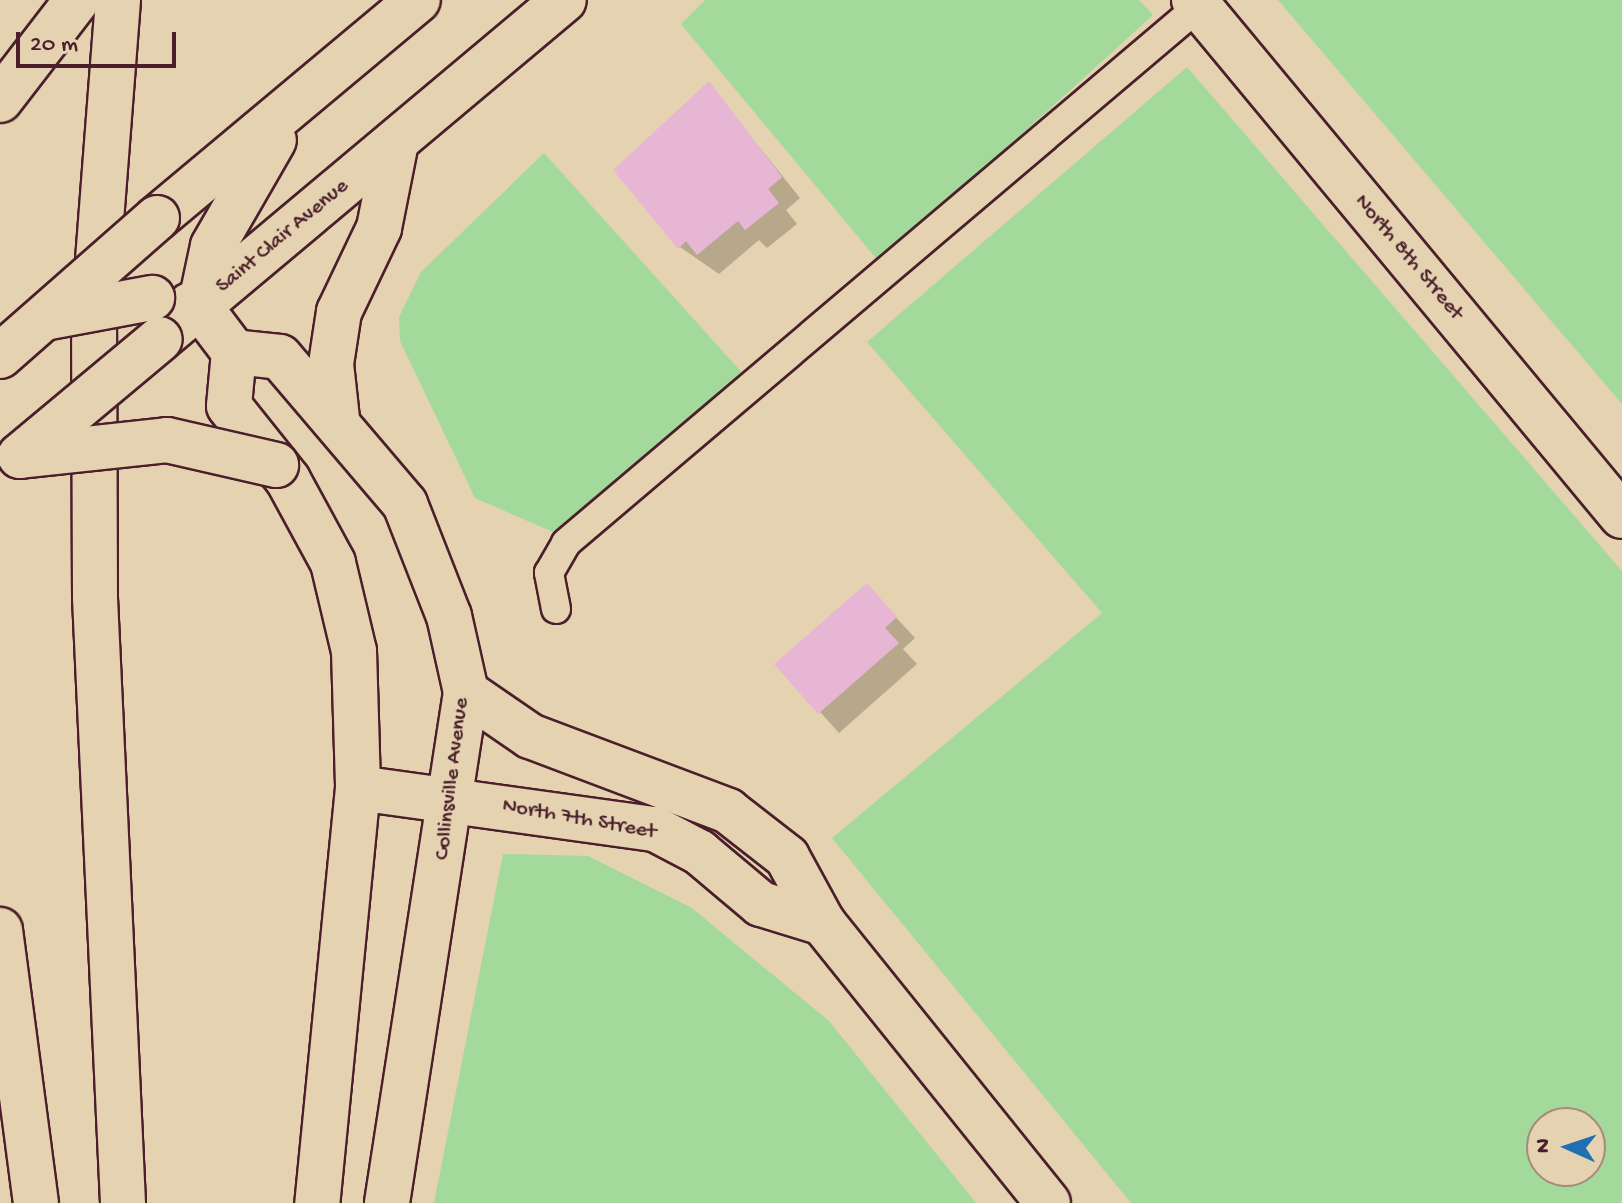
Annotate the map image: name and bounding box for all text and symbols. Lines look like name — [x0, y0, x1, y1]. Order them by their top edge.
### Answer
scale bar — [20, 16, 180, 66]
text: 20 m — [30, 31, 78, 60]
street label: Saint Clair Avenue — [211, 174, 355, 300]
street label: North 8th Street — [1348, 190, 1468, 326]
street label: Collinsville Avenue — [430, 696, 476, 862]
street label: North 7th Street — [500, 793, 658, 847]
north arrow — [1526, 1107, 1606, 1187]
text: N — [1531, 1138, 1557, 1154]

